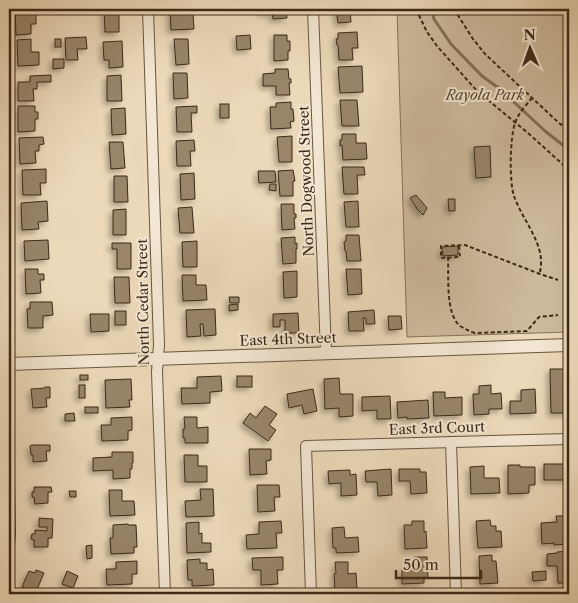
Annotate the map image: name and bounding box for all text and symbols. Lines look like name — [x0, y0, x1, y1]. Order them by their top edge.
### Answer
north arrow — [506, 22, 556, 72]
text: N — [523, 26, 536, 44]
park label: Rayola Park — [445, 86, 525, 104]
street label: North Dogwood Street — [294, 105, 318, 257]
street label: North Cedar Street — [133, 238, 153, 365]
street label: East 4th Street — [239, 328, 337, 350]
street label: East 3rd Court — [389, 417, 485, 439]
scale bar — [396, 548, 480, 580]
text: 50 m — [403, 555, 439, 574]

